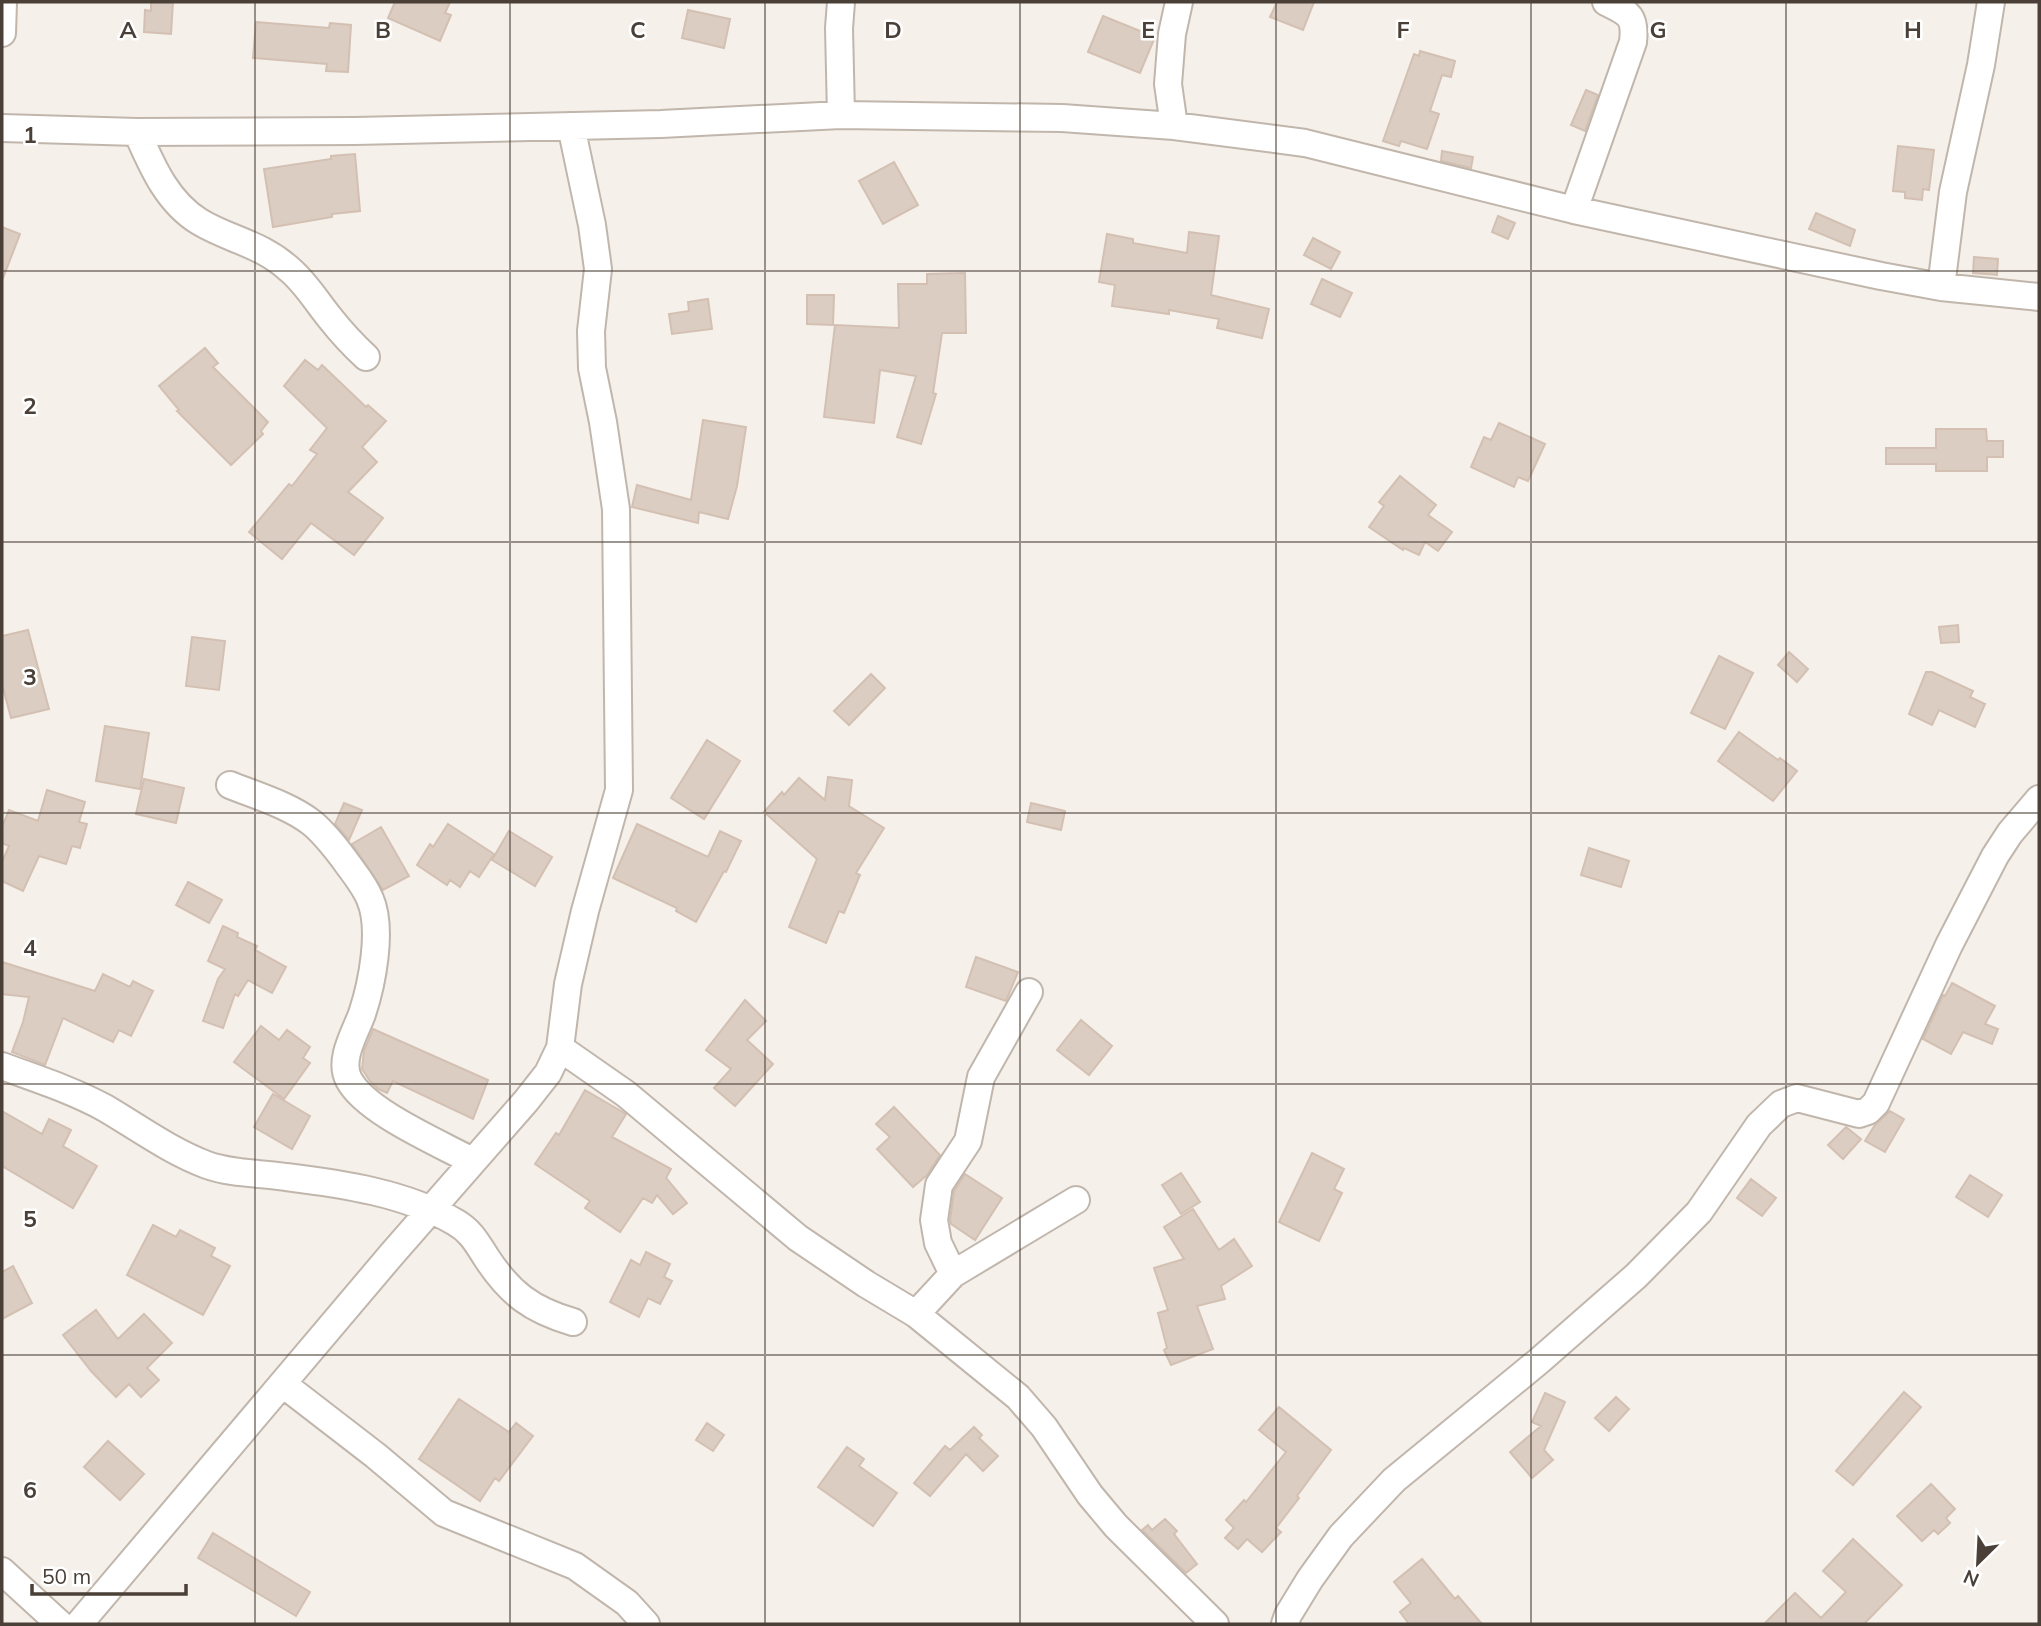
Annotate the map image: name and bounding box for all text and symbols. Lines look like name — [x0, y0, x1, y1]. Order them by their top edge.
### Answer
text: A — [119, 15, 137, 44]
text: B — [375, 15, 391, 44]
text: C — [630, 15, 646, 44]
text: D — [884, 15, 902, 44]
text: E — [1141, 15, 1155, 44]
text: F — [1396, 15, 1410, 44]
text: G — [1649, 15, 1667, 44]
text: H — [1904, 15, 1922, 44]
text: 1 — [23, 120, 37, 149]
text: 2 — [23, 391, 37, 420]
text: 3 — [23, 662, 37, 691]
text: 4 — [23, 933, 37, 962]
text: 5 — [23, 1204, 37, 1233]
text: 6 — [23, 1475, 37, 1504]
north arrow — [1943, 1528, 2013, 1598]
scale bar — [32, 1552, 186, 1596]
text: 50 m — [42, 1563, 91, 1589]
text: N — [1960, 1565, 1983, 1592]

